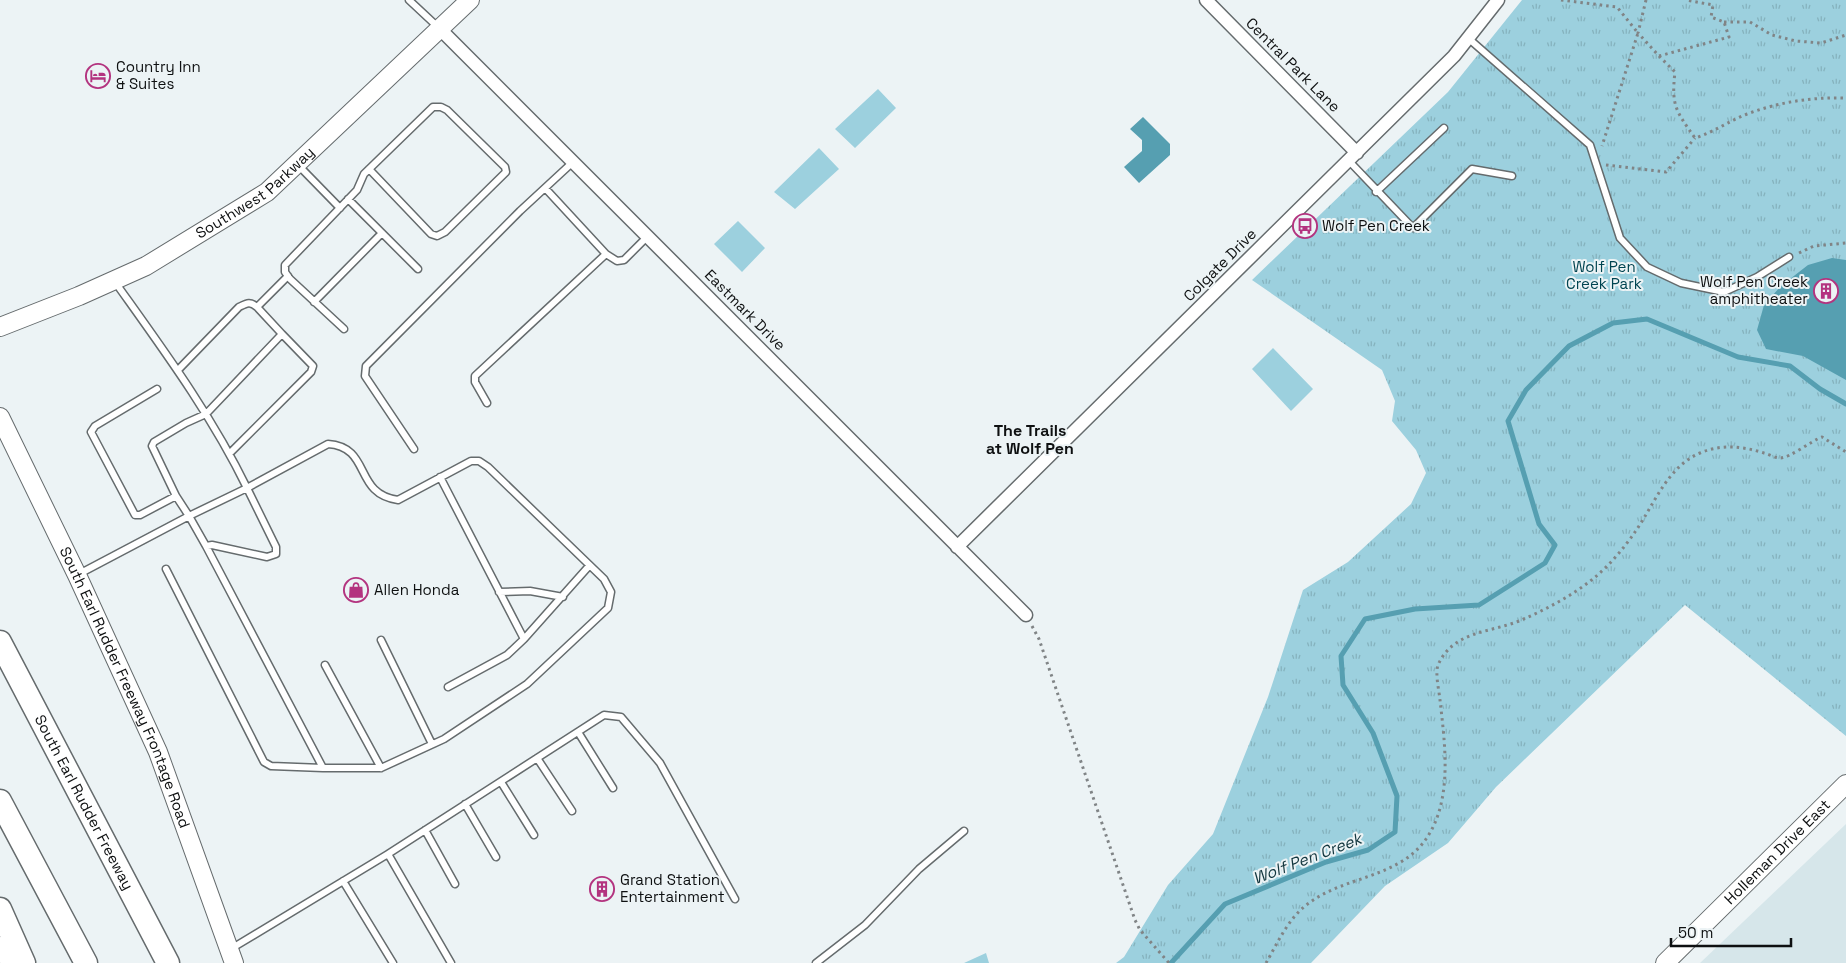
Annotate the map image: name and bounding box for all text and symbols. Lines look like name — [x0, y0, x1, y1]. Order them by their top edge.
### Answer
street label: Central Park Lane — [1242, 13, 1345, 116]
place label: Country Inn & Suites — [116, 57, 201, 93]
hotel icon: Country Inn & Suites — [85, 63, 111, 89]
street label: Southwest Parkway — [192, 142, 318, 242]
bus stop icon: Wolf Pen Creek — [1292, 213, 1318, 239]
place label: Wolf Pen Creek — [1322, 216, 1430, 235]
street label: Colgate Drive — [1179, 224, 1260, 305]
park label: Wolf Pen Creek Park — [1566, 257, 1642, 293]
street label: Eastmark Drive — [701, 265, 790, 354]
place label: Wolf Pen Creek amphitheater — [1700, 272, 1808, 308]
building icon: Wolf Pen Creek amphitheater — [1813, 278, 1839, 304]
district label: The Trails at Wolf Pen — [986, 420, 1074, 459]
street label: South Earl Rudder Freeway Frontage Road — [56, 543, 192, 831]
shop icon: Allen Honda — [343, 577, 369, 603]
place label: Allen Honda — [374, 580, 460, 599]
street label: South Earl Rudder Freeway — [30, 713, 138, 893]
street label: Holleman Drive East — [1720, 795, 1834, 908]
water label: Wolf Pen Creek — [1250, 827, 1367, 889]
place label: Grand Station Entertainment — [620, 870, 725, 906]
building icon: Grand Station Entertainment — [589, 876, 615, 902]
scale bar — [1671, 916, 1791, 948]
text: 50 m — [1678, 923, 1713, 942]

